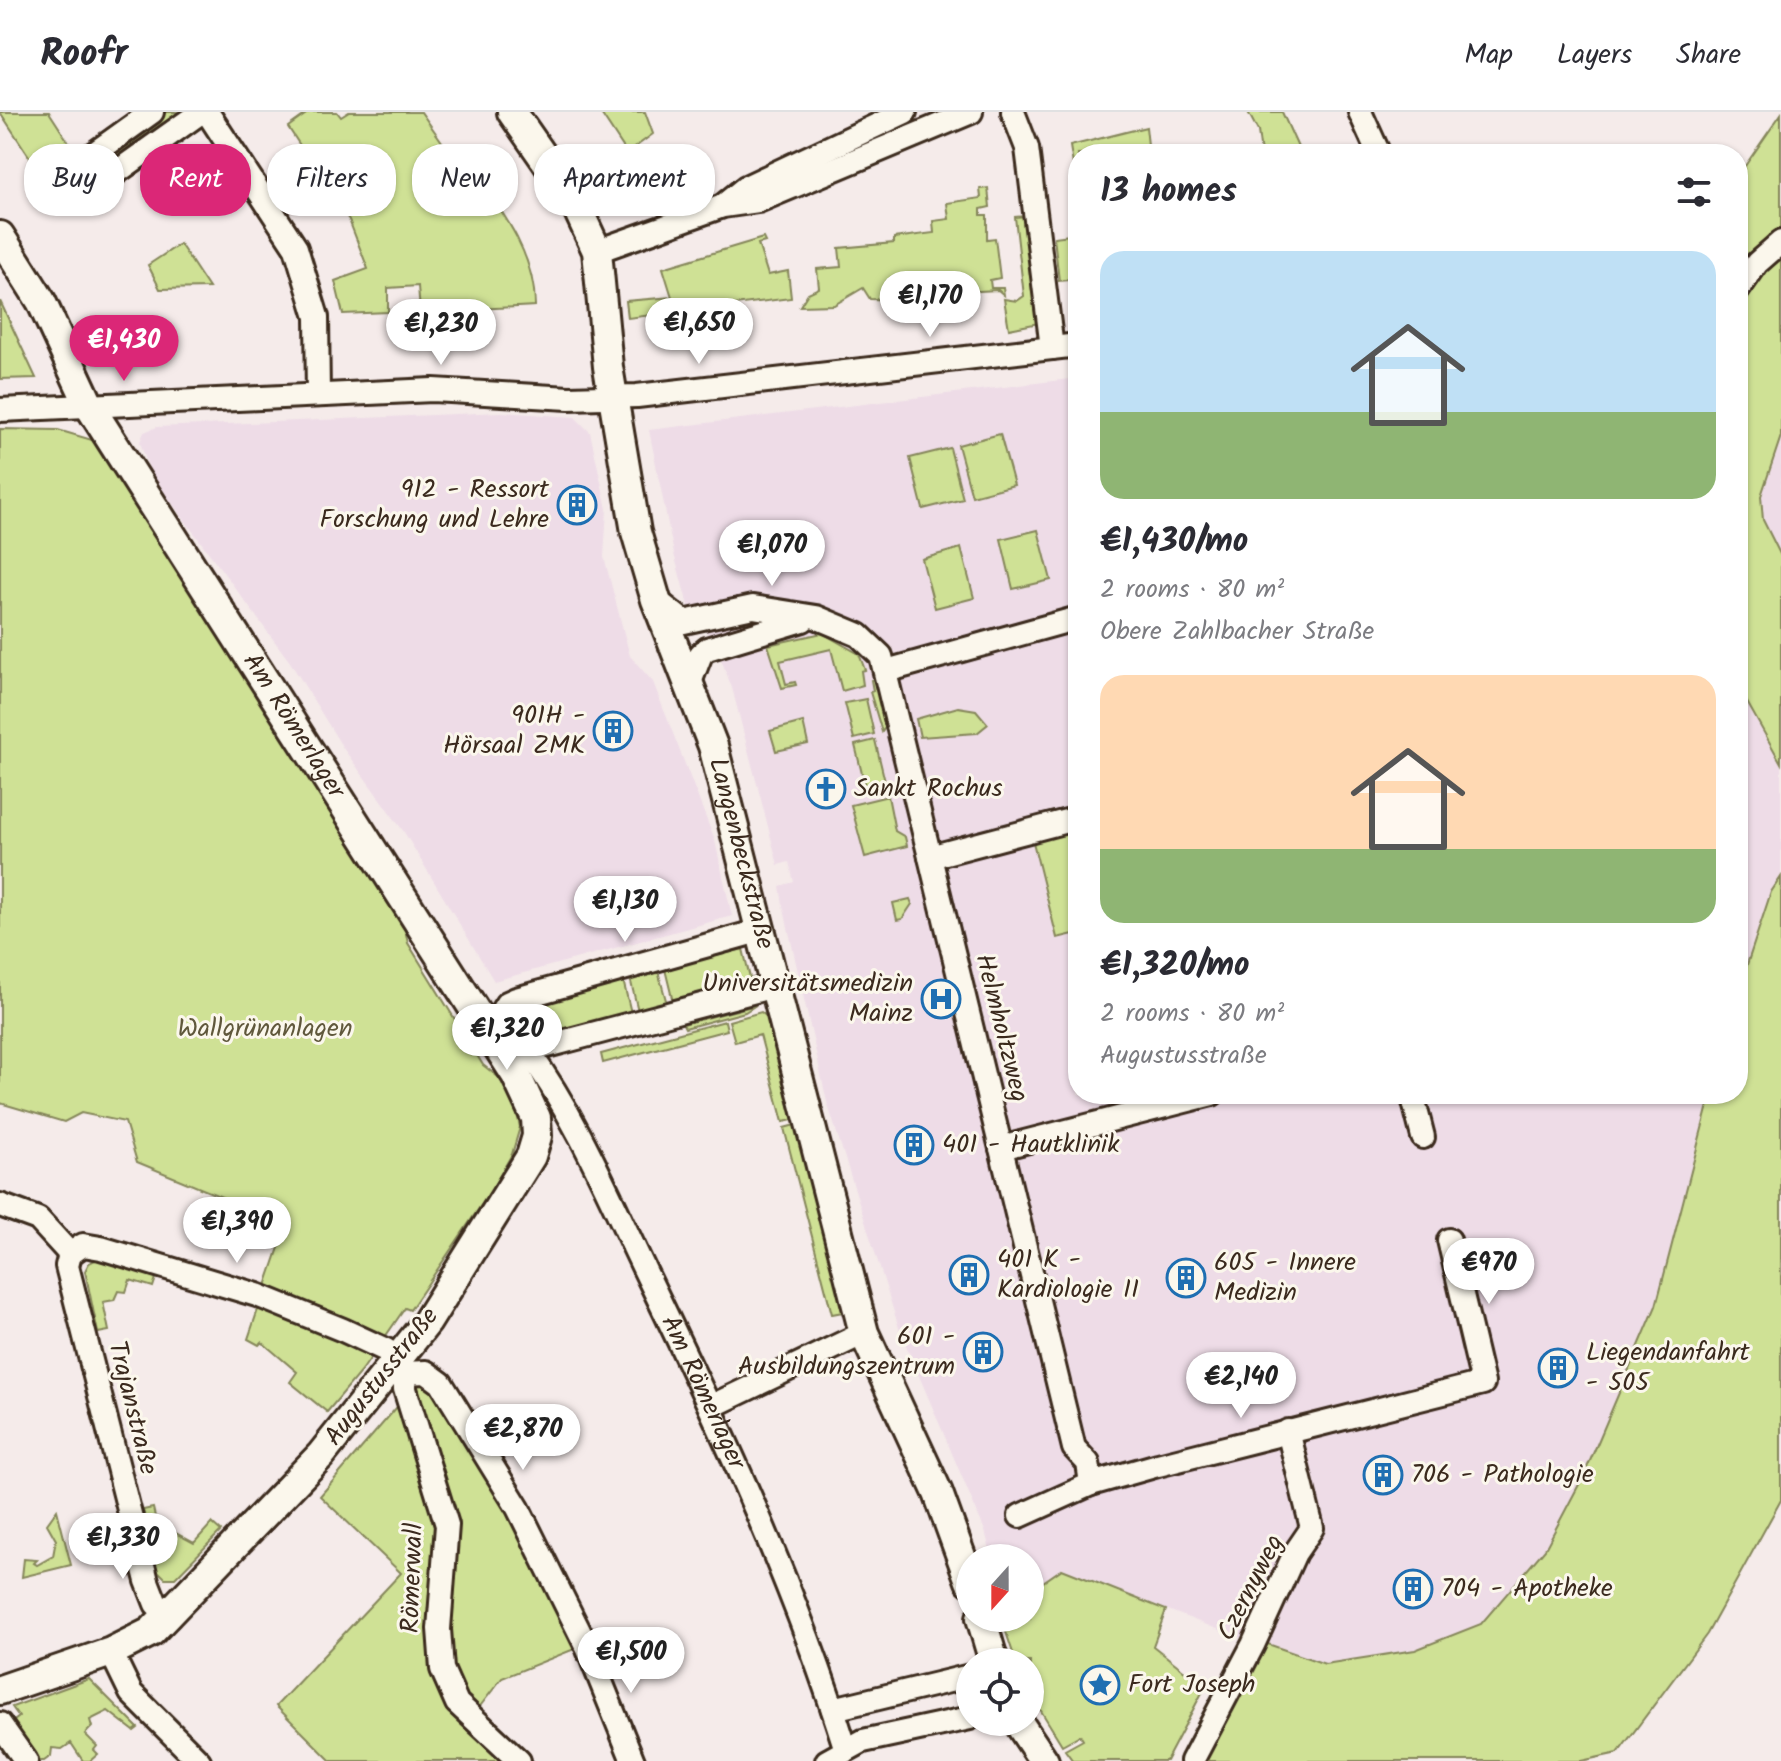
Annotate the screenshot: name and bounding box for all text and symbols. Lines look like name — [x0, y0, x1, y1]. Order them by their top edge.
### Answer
text: Roofr — [40, 25, 128, 85]
text: Map — [1464, 33, 1513, 78]
text: Layers — [1557, 33, 1632, 78]
text: Share — [1676, 33, 1741, 78]
chip: Buy — [24, 144, 124, 216]
chip: Rent — [140, 144, 251, 216]
chip: Filters — [267, 144, 396, 216]
chip: New — [412, 144, 518, 216]
chip: Apartment — [534, 144, 715, 216]
text: 13 homes — [1100, 165, 1237, 219]
icon: filters — [1672, 170, 1716, 214]
pin: €1,170 — [865, 271, 995, 339]
text: €1,170 — [898, 276, 962, 318]
pin: €1,650 — [634, 298, 764, 366]
pin: €1,230 — [376, 299, 506, 367]
text: €1,650 — [663, 303, 735, 345]
icon: home — [1336, 303, 1480, 447]
text: €1,230 — [404, 304, 478, 346]
pin: €1,430 — [59, 315, 189, 383]
text: €1,430 — [88, 320, 160, 362]
place label: 912 - Ressort Forschung und Lehre — [319, 469, 550, 541]
building icon: 912 - Ressort Forschung und Lehre — [556, 484, 598, 526]
text: €1,430/mo — [1100, 515, 1248, 569]
pin: €1,070 — [707, 520, 837, 588]
text: €1,070 — [737, 525, 807, 567]
text: 2 rooms · 80 m² — [1100, 569, 1284, 611]
text: Obere Zahlbacher Straße — [1100, 611, 1374, 653]
street label: Am Römerlager — [231, 645, 357, 809]
place label: 901H - Hörsaal ZMK — [443, 695, 586, 767]
building icon: 901H - Hörsaal ZMK — [592, 710, 634, 752]
icon: home — [1336, 727, 1480, 871]
street label: Langenbeckstraße — [696, 753, 786, 954]
church icon: Sankt Rochus — [805, 768, 847, 810]
place label: Sankt Rochus — [854, 768, 1003, 810]
pin: €1,130 — [560, 876, 690, 944]
text: €1,130 — [592, 881, 658, 923]
text: €1,320/mo — [1100, 939, 1250, 993]
street label: Helmholtzweg — [962, 950, 1040, 1106]
place label: Universitätsmedizin Mainz — [702, 963, 913, 1035]
hospital icon: Universitätsmedizin Mainz — [920, 978, 962, 1020]
text: 2 rooms · 80 m² — [1100, 993, 1284, 1035]
pin: €1,320 — [442, 1004, 572, 1072]
park label: Wallgrünanlagen — [177, 1008, 353, 1050]
text: €1,320 — [470, 1009, 544, 1051]
text: Augustusstraße — [1100, 1035, 1267, 1077]
building icon: 401 - Hautklinik — [893, 1124, 935, 1166]
place label: 401 - Hautklinik — [942, 1124, 1120, 1166]
pin: €1,390 — [172, 1197, 302, 1265]
text: €1,390 — [201, 1202, 273, 1244]
pin: €970 — [1442, 1238, 1536, 1306]
place label: 401 K - Kardiologie II — [997, 1239, 1139, 1311]
place label: 605 - Innere Medizin — [1214, 1242, 1356, 1314]
text: €970 — [1461, 1243, 1517, 1285]
building icon: 401 K - Kardiologie II — [948, 1254, 990, 1296]
building icon: 605 - Innere Medizin — [1165, 1257, 1207, 1299]
street label: Augustusstraße — [314, 1298, 450, 1456]
street label: Am Römerlager — [649, 1308, 757, 1478]
place label: 601 - Ausbildungszentrum — [738, 1316, 955, 1388]
building icon: 601 - Ausbildungszentrum — [962, 1331, 1004, 1373]
place label: Liegendanfahrt - 505 — [1586, 1332, 1751, 1404]
street label: Trajanstraße — [95, 1337, 169, 1479]
building icon: Liegendanfahrt - 505 — [1537, 1347, 1579, 1389]
pin: €2,140 — [1176, 1352, 1306, 1420]
text: €2,140 — [1204, 1357, 1278, 1399]
pin: €2,870 — [458, 1404, 588, 1472]
text: €2,870 — [483, 1409, 563, 1451]
building icon: 706 - Pathologie — [1362, 1454, 1404, 1496]
place label: 706 - Pathologie — [1411, 1454, 1594, 1496]
pin: €1,330 — [58, 1513, 188, 1581]
text: €1,330 — [87, 1518, 159, 1560]
street label: Römerwall — [390, 1522, 436, 1634]
street label: Czernyweg — [1206, 1527, 1296, 1649]
north arrow — [956, 1544, 1044, 1632]
map controls — [956, 1544, 1044, 1736]
building icon: 704 - Apotheke — [1392, 1568, 1434, 1610]
place label: 704 - Apotheke — [1441, 1568, 1613, 1610]
pin: €1,500 — [566, 1627, 696, 1695]
text: €1,500 — [596, 1632, 666, 1674]
button: locate — [956, 1648, 1044, 1736]
place icon: Fort Joseph — [1079, 1664, 1121, 1706]
place label: Fort Joseph — [1128, 1664, 1256, 1706]

